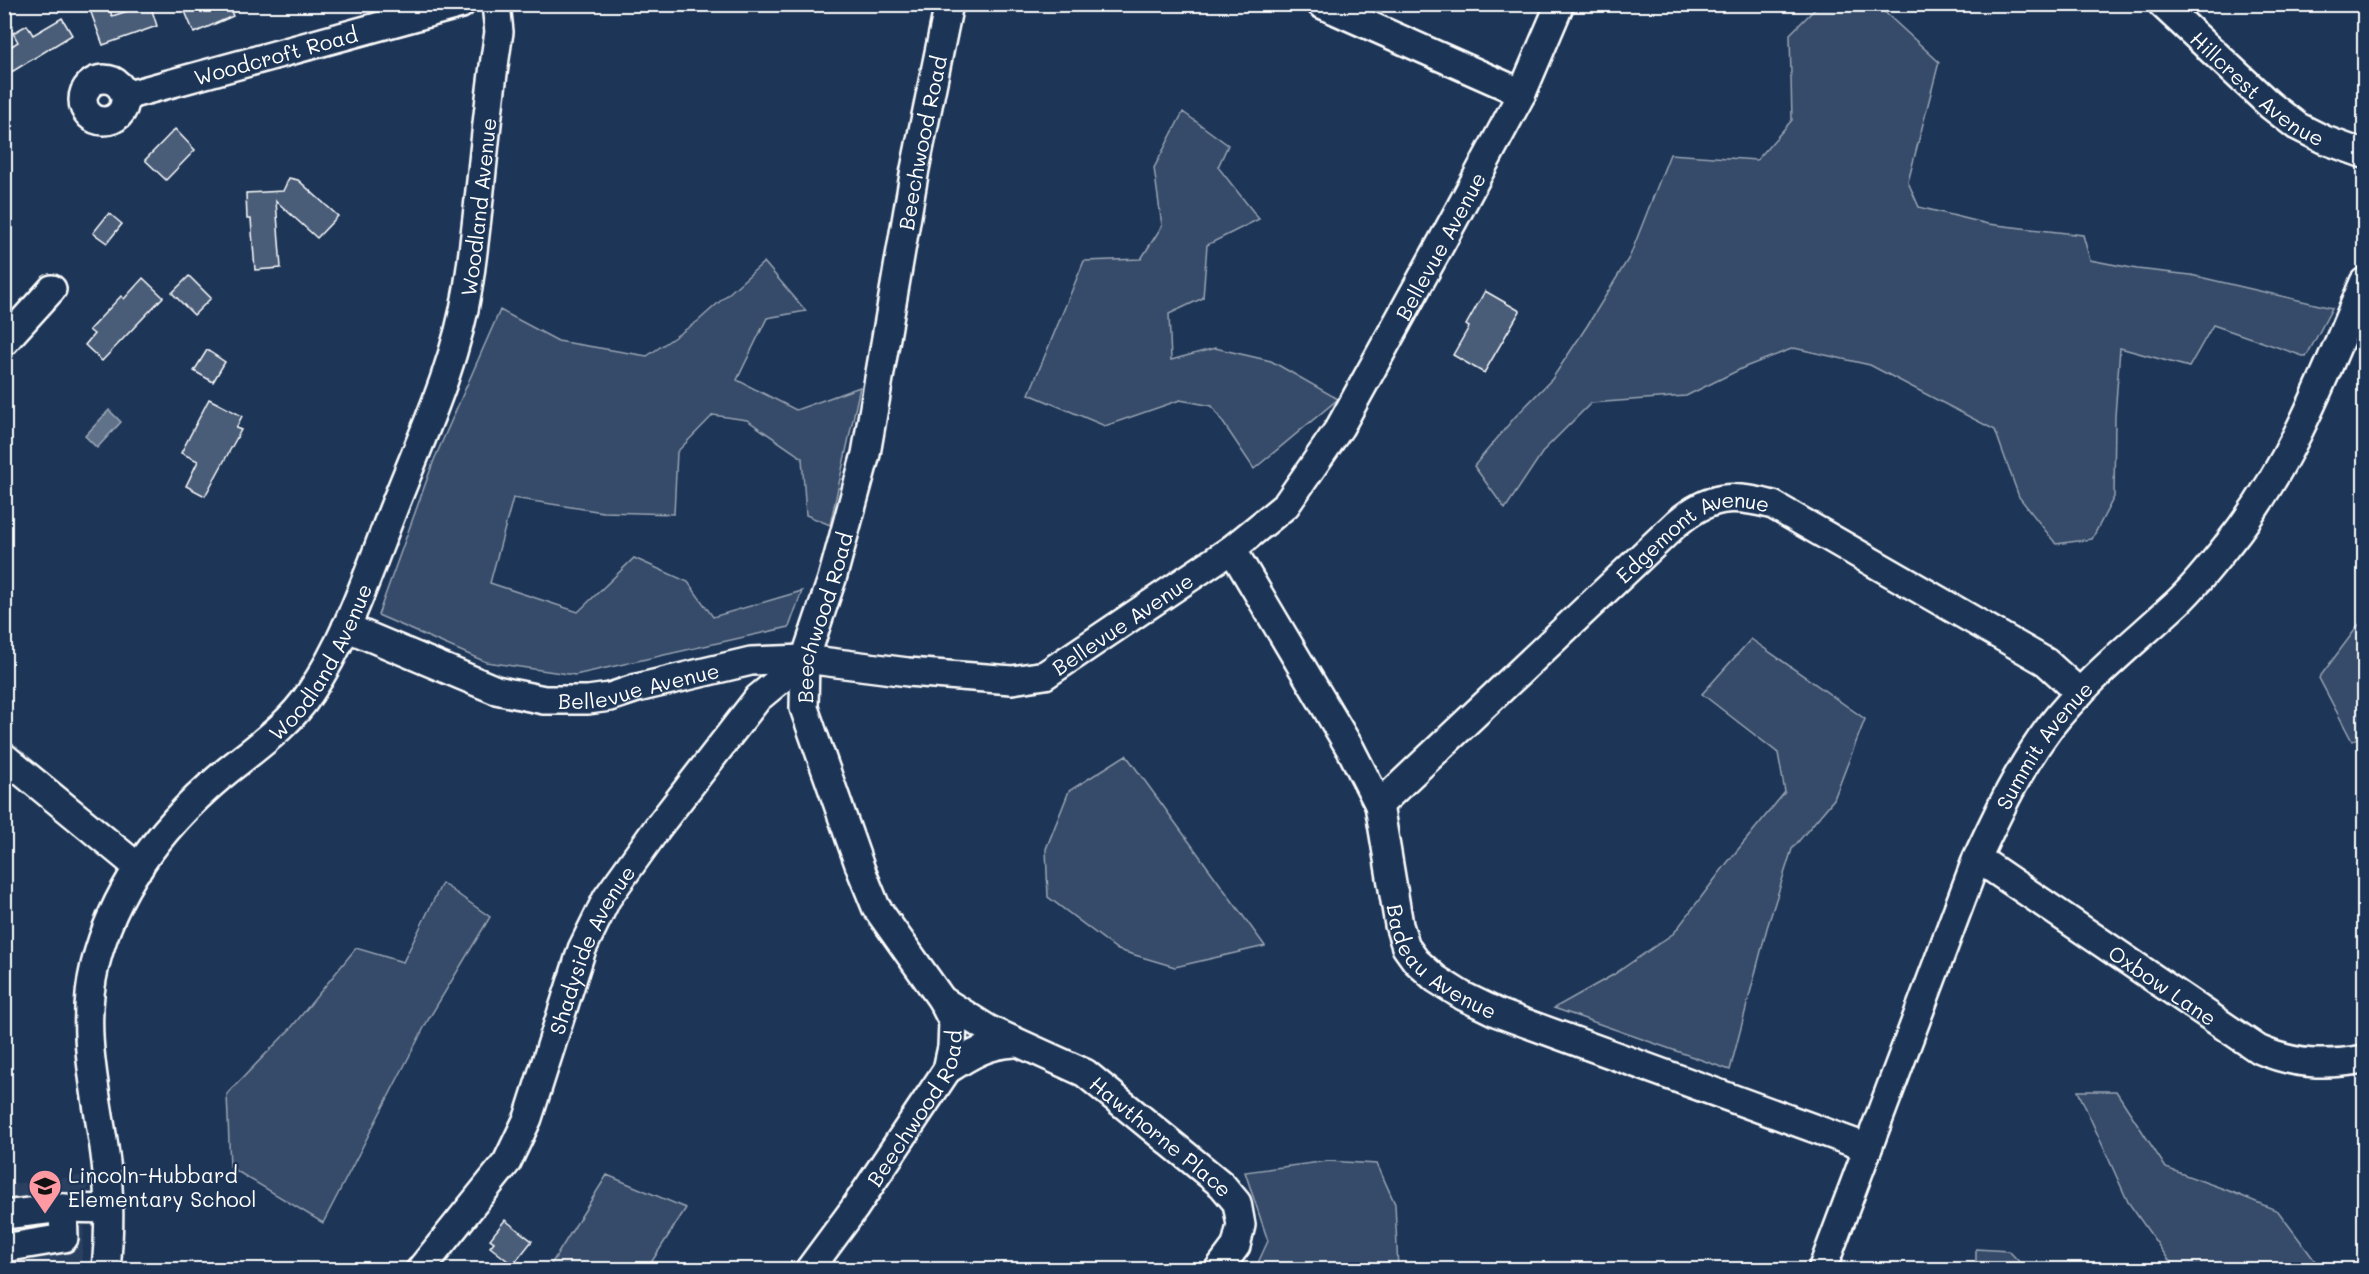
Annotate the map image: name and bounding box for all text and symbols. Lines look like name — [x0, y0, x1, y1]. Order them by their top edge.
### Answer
street label: Woodcroft Road — [191, 20, 360, 90]
street label: Hillcrest Avenue — [2185, 25, 2329, 151]
street label: Beechwood Road — [891, 53, 952, 232]
street label: Woodland Avenue — [453, 116, 501, 298]
street label: Bellevue Avenue — [1388, 167, 1491, 324]
street label: Edgemont Avenue — [1609, 485, 1773, 588]
street label: Beechwood Road — [791, 529, 858, 704]
street label: Bellevue Avenue — [1046, 566, 1198, 680]
street label: Woodland Avenue — [262, 579, 377, 746]
street label: Bellevue Avenue — [558, 656, 722, 714]
street label: Summit Avenue — [1989, 675, 2098, 814]
street label: Shadyside Avenue — [542, 859, 640, 1038]
street label: Badeau Avenue — [1382, 902, 1501, 1024]
street label: Oxbow Lane — [2104, 938, 2222, 1031]
street label: Beechwood Road — [860, 1030, 966, 1191]
street label: Hawthorne Place — [1085, 1069, 1239, 1202]
place label: Lincoln-Hubbard Elementary School — [68, 1161, 256, 1212]
school or university icon: Lincoln-Hubbard Elementary School — [27, 1168, 63, 1215]

